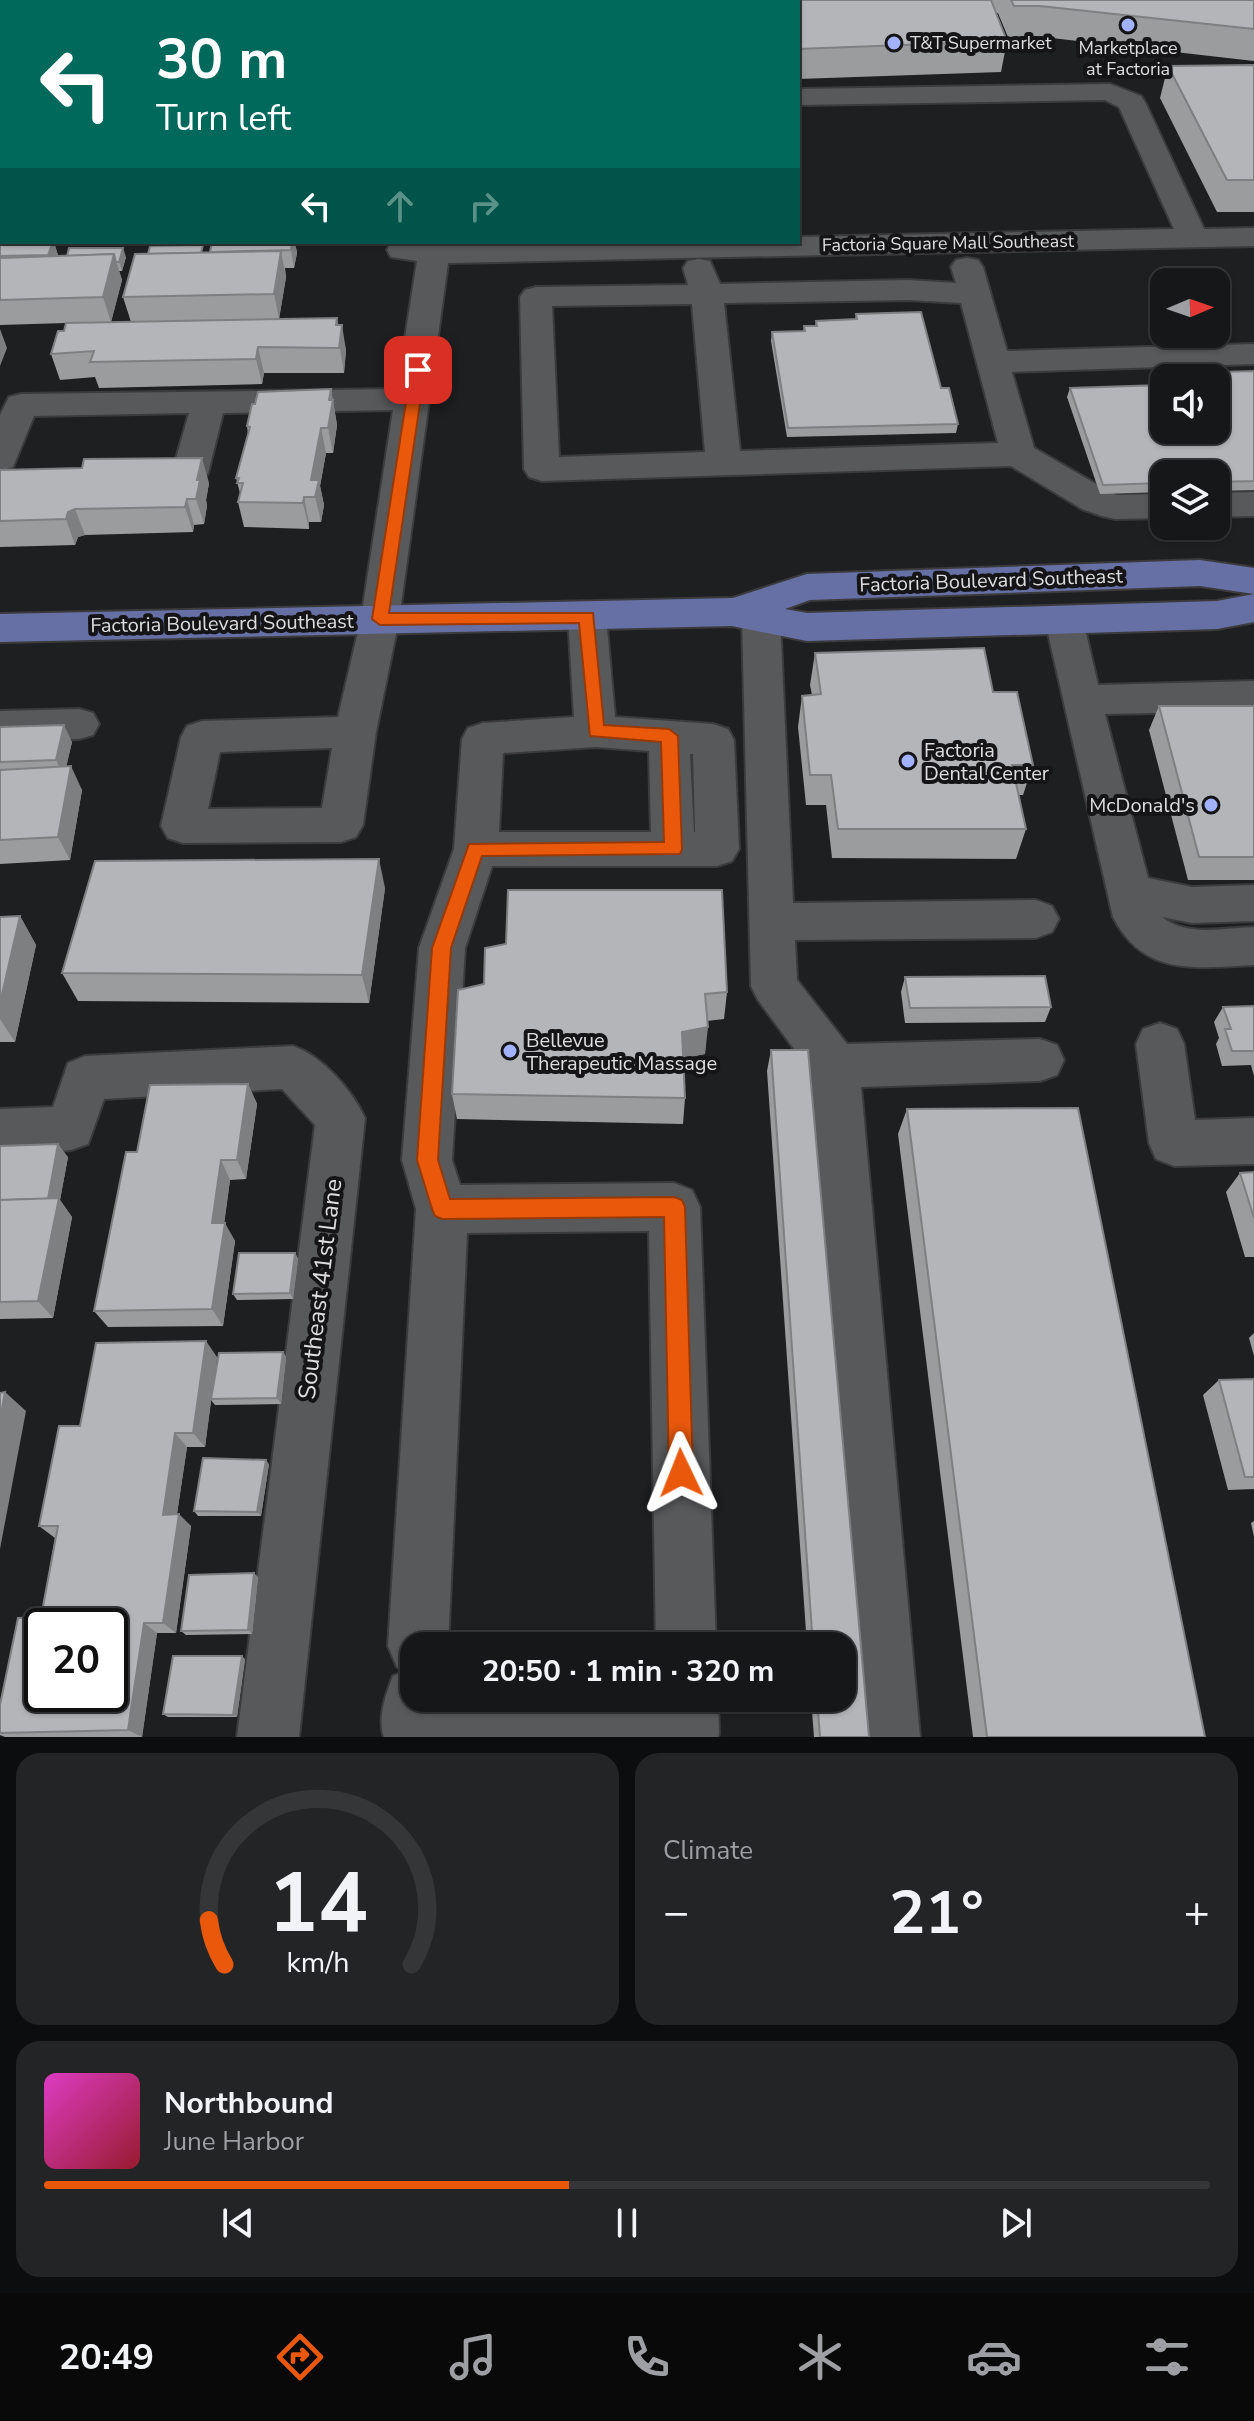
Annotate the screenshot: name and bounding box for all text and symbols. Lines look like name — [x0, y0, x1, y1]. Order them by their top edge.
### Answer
marker: Marketplace at Factoria — [1119, 16, 1137, 34]
text: 30 m — [156, 21, 287, 98]
place label: T&T Supermarket — [910, 31, 1052, 55]
icon: left — [24, 32, 128, 136]
marker: T&T Supermarket — [885, 34, 903, 52]
place label: Marketplace at Factoria — [1078, 36, 1178, 81]
text: Turn left — [156, 94, 291, 143]
icon: left — [294, 184, 338, 228]
icon: ahead — [378, 184, 422, 228]
icon: right — [462, 184, 506, 228]
street label: Factoria Square Mall Southeast — [822, 229, 1075, 257]
north arrow — [1150, 268, 1230, 348]
map controls — [1150, 268, 1230, 540]
pin — [384, 336, 452, 404]
icon: arrive — [396, 348, 440, 392]
button: sound — [1150, 364, 1230, 444]
button: layers — [1150, 460, 1230, 540]
street label: Factoria Boulevard Southeast — [859, 562, 1124, 599]
street label: Factoria Boulevard Southeast — [90, 608, 355, 639]
place label: Factoria Dental Center — [924, 737, 1049, 787]
marker: Factoria Dental Center — [899, 752, 917, 770]
place label: McDonald's — [1089, 792, 1195, 819]
marker: McDonald's — [1202, 796, 1220, 814]
place label: Bellevue Therapeutic Massage — [526, 1027, 717, 1077]
marker: Bellevue Therapeutic Massage — [501, 1042, 519, 1060]
street label: Southeast 41st Lane — [291, 1177, 349, 1401]
position arrow — [639, 1431, 723, 1515]
speed limit sign: 20 — [24, 1608, 128, 1712]
text: 20:50 · 1 min · 320 m — [482, 1651, 774, 1692]
text: Climate — [663, 1833, 753, 1868]
text: 14 — [268, 1847, 367, 1960]
text: 21° — [889, 1872, 984, 1954]
text: − — [663, 1883, 689, 1943]
text: + — [1184, 1883, 1210, 1943]
text: km/h — [286, 1943, 349, 1982]
text: Northbound — [164, 2083, 334, 2124]
text: June Harbor — [164, 2124, 304, 2159]
icon: previous — [216, 2201, 260, 2245]
icon: pause — [605, 2201, 649, 2245]
icon: next — [994, 2201, 1038, 2245]
icon: directions — [272, 2329, 328, 2385]
icon: music — [445, 2329, 501, 2385]
icon: phone — [619, 2329, 675, 2385]
icon: climate — [792, 2329, 848, 2385]
icon: car — [966, 2329, 1022, 2385]
icon: filters — [1139, 2329, 1195, 2385]
text: 20:49 — [59, 2333, 154, 2382]

